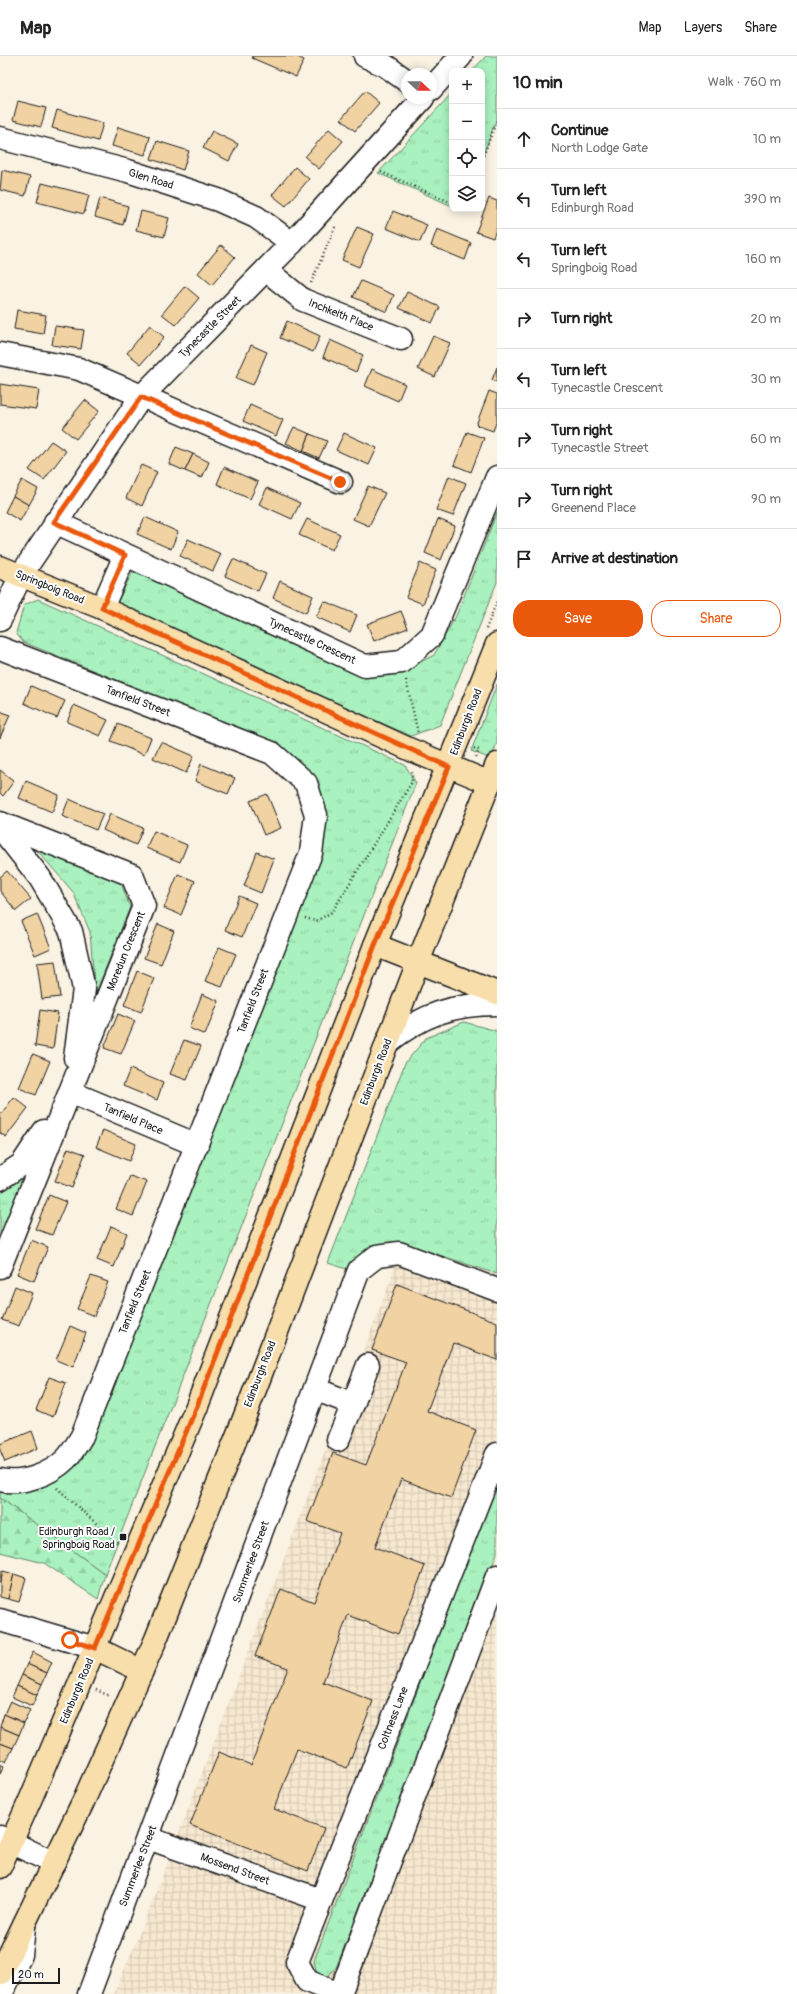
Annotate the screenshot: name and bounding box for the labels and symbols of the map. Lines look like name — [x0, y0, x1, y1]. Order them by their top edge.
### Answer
north arrow — [401, 68, 437, 104]
street label: Glen Road — [127, 166, 175, 192]
street label: Tynecastle Street — [176, 293, 244, 361]
street label: Inchkeith Place — [307, 296, 376, 334]
route end — [331, 473, 349, 491]
street label: Springboig Road — [14, 567, 86, 607]
street label: Tynecastle Crescent — [266, 615, 358, 667]
street label: Tanfield Street — [104, 683, 173, 720]
street label: Edinburgh Road — [447, 687, 485, 757]
street label: Moredun Crescent — [104, 909, 148, 993]
street label: Tanfield Street — [235, 966, 272, 1035]
street label: Edinburgh Road — [357, 1037, 395, 1107]
street label: Tanfield Place — [101, 1101, 165, 1138]
street label: Tanfield Street — [116, 1267, 154, 1336]
street label: Edinburgh Road — [241, 1339, 279, 1409]
street label: Summerlee Street — [230, 1519, 272, 1605]
place label: Edinburgh Road / Springboig Road — [39, 1525, 115, 1551]
marker: Edinburgh Road / Springboig Road — [118, 1532, 128, 1542]
route start — [61, 1631, 79, 1649]
street label: Edinburgh Road — [57, 1656, 97, 1726]
street label: Coltness Lane — [375, 1684, 411, 1751]
street label: Summerlee Street — [116, 1823, 160, 1909]
street label: Mossend Street — [199, 1850, 272, 1888]
scale bar — [12, 1966, 60, 1985]

